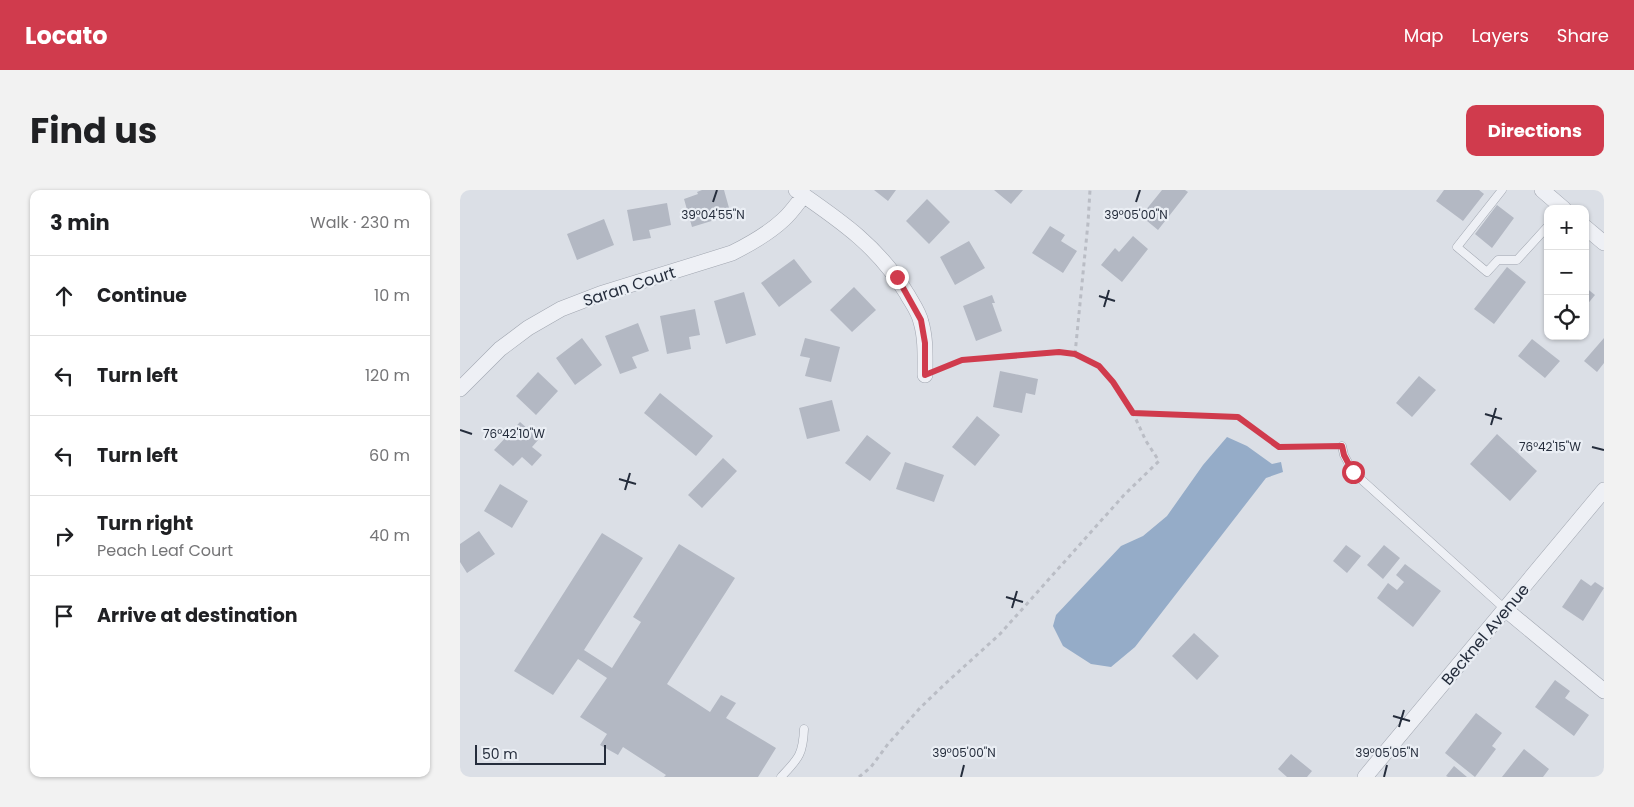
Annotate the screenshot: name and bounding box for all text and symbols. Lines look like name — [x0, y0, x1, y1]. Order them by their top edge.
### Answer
text: Locato — [25, 19, 108, 52]
text: Map — [1404, 23, 1444, 48]
text: Layers — [1472, 23, 1529, 48]
text: Share — [1557, 23, 1609, 48]
button: Directions — [1466, 105, 1604, 156]
text: Find us — [30, 106, 157, 155]
map controls — [1544, 205, 1589, 340]
button: + — [1544, 205, 1589, 250]
text: 39°04'55"N — [681, 206, 745, 223]
text: 39°05'00"N — [1104, 206, 1168, 223]
text: 3 min — [50, 208, 110, 237]
text: Walk · 230 m — [310, 211, 410, 234]
button: − — [1544, 250, 1589, 295]
street label: Saran Court — [580, 261, 679, 312]
route end — [886, 266, 909, 289]
icon: ahead — [50, 282, 78, 310]
text: Continue — [97, 282, 187, 309]
text: 10 m — [374, 284, 410, 307]
button: locate — [1544, 295, 1589, 340]
icon: left — [50, 362, 78, 390]
text: Turn left — [97, 362, 178, 389]
text: 120 m — [365, 364, 410, 387]
text: 76°42'10"W — [483, 425, 545, 442]
text: 76°42'15"W — [1519, 438, 1581, 455]
icon: left — [50, 442, 78, 470]
text: Turn left — [97, 442, 178, 469]
text: 60 m — [369, 444, 410, 467]
route start — [1342, 461, 1365, 484]
text: Turn right — [97, 510, 193, 537]
icon: right — [50, 522, 78, 550]
text: 40 m — [369, 524, 410, 547]
text: Peach Leaf Court — [97, 539, 233, 562]
street label: Becknel Avenue — [1436, 579, 1535, 690]
icon: arrive — [50, 602, 78, 630]
text: Arrive at destination — [97, 602, 298, 629]
scale bar — [475, 742, 606, 765]
text: 50 m — [482, 744, 518, 764]
text: 39°05'00"N — [932, 744, 996, 761]
text: 39°05'05"N — [1355, 744, 1419, 761]

